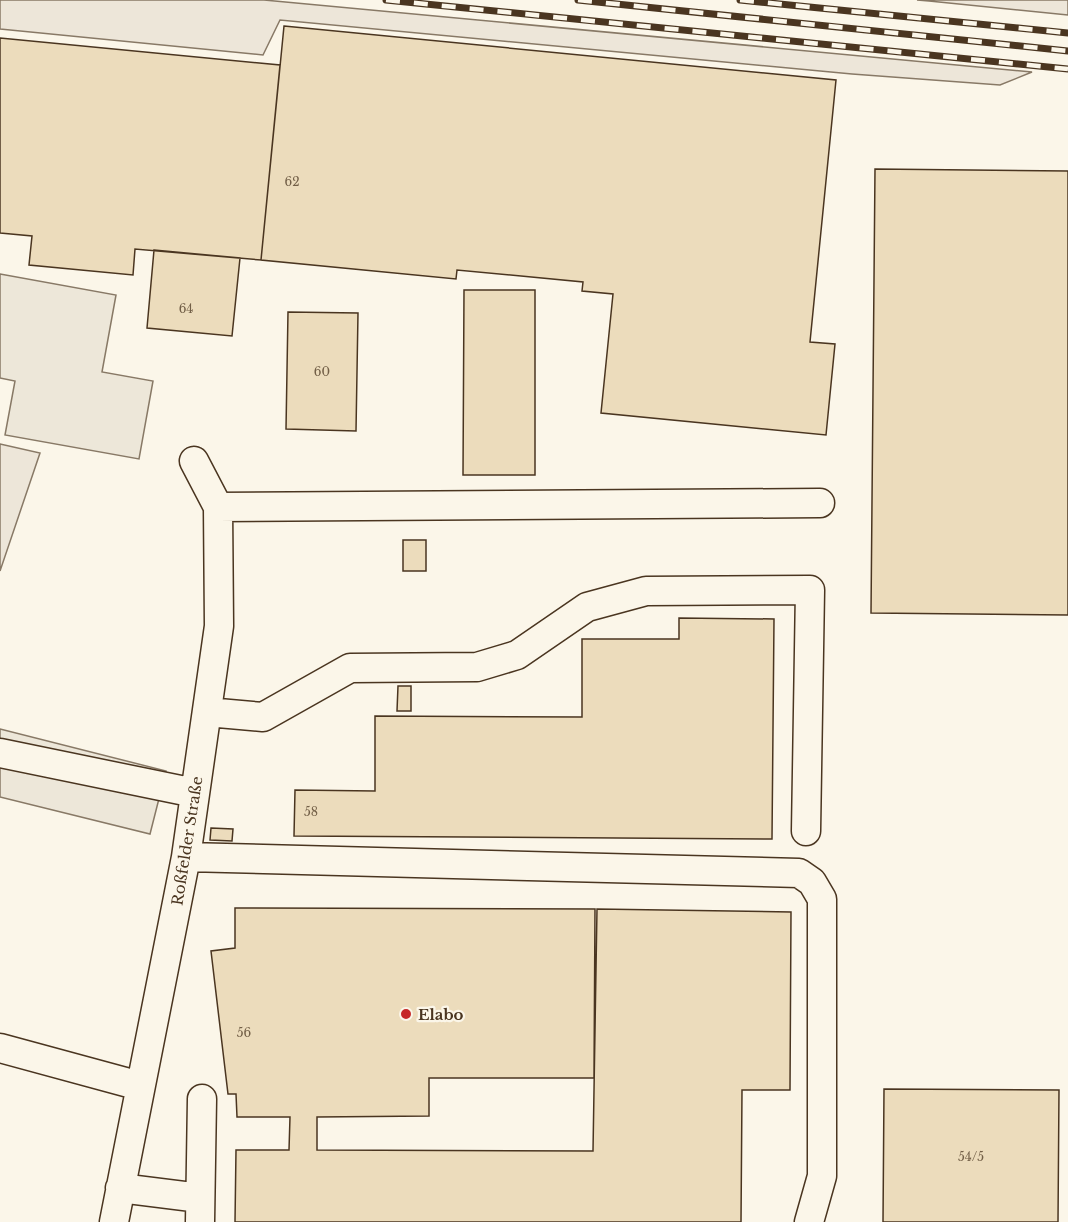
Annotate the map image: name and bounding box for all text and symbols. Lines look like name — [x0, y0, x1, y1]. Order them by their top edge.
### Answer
house number: 62 — [284, 174, 300, 189]
house number: 64 — [179, 301, 193, 316]
house number: 60 — [314, 364, 330, 379]
street label: Roßfelder Straße — [167, 775, 207, 907]
house number: 58 — [304, 804, 318, 819]
place label: Elabo — [418, 1005, 464, 1024]
marker: Elabo — [399, 1007, 413, 1021]
house number: 56 — [237, 1025, 252, 1040]
house number: 54/5 — [958, 1149, 984, 1164]

